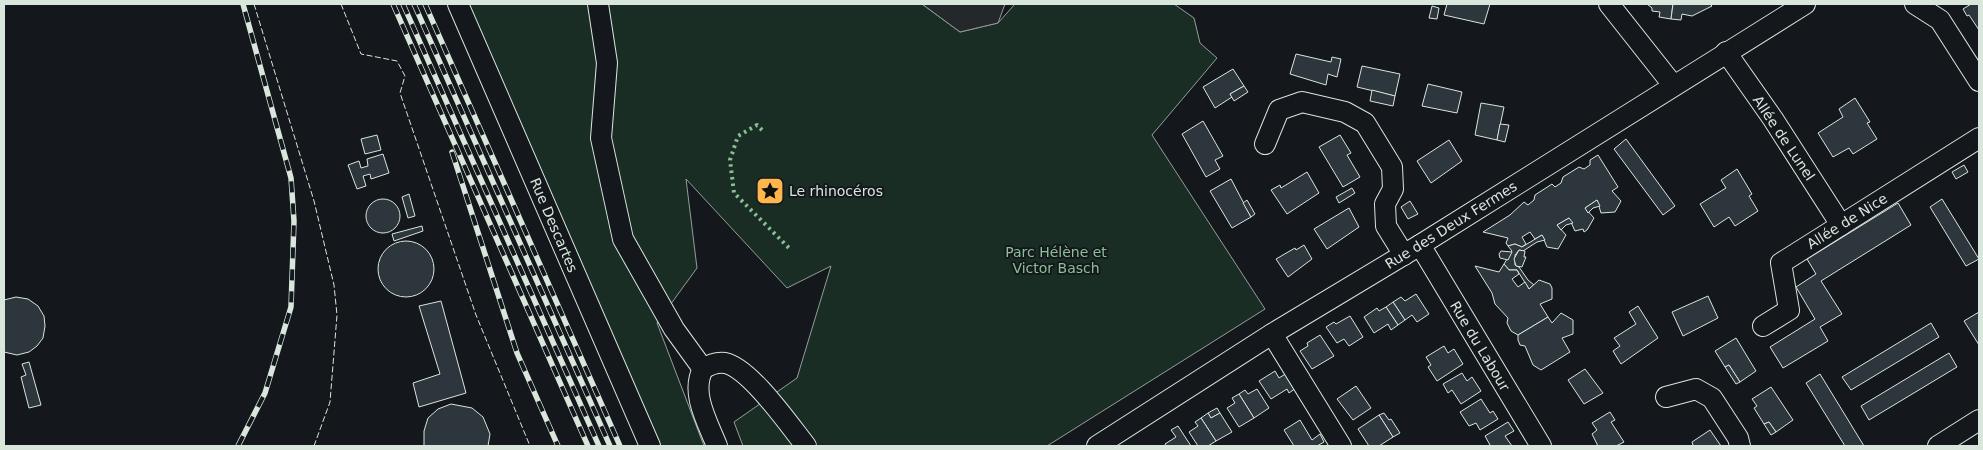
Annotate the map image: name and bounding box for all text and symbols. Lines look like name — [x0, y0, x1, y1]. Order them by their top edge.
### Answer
street label: Allée de Lunel — [1750, 93, 1818, 183]
street label: Rue Descartes — [527, 175, 581, 275]
place icon: Le rhinocéros — [755, 176, 785, 206]
street label: Rue des Deux Fermes — [1382, 178, 1520, 272]
place label: Le rhinocéros — [789, 183, 883, 199]
street label: Allée de Nice — [1804, 190, 1890, 252]
park label: Parc Hélène et Victor Basch — [1005, 244, 1107, 276]
street label: Rue du Labour — [1447, 298, 1513, 394]

